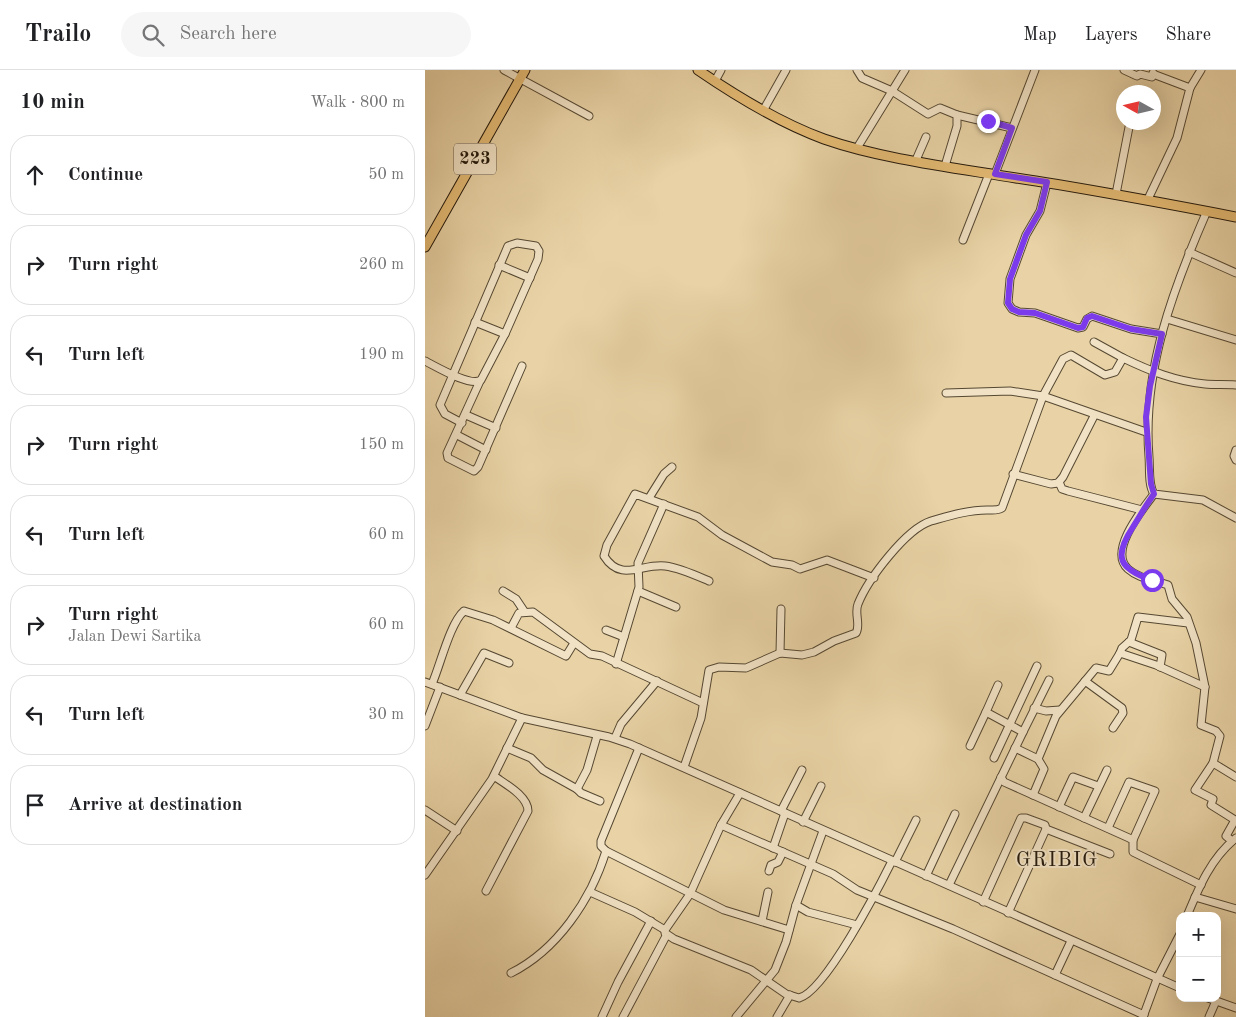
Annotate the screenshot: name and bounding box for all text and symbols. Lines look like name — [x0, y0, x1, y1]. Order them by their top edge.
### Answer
search box — [121, 12, 471, 57]
icon: search — [139, 21, 167, 49]
text: Trailo — [25, 23, 91, 47]
text: Search here — [179, 25, 277, 44]
text: Map — [1023, 26, 1057, 44]
text: Layers — [1085, 26, 1137, 44]
text: Share — [1165, 26, 1211, 44]
north arrow — [1116, 85, 1161, 130]
text: 10 min — [20, 92, 85, 113]
text: Walk · 800 m — [310, 95, 405, 111]
route end — [977, 110, 1000, 133]
road number: 223 — [454, 144, 496, 175]
icon: ahead — [21, 161, 49, 189]
text: Continue — [68, 166, 143, 185]
text: 50 m — [368, 167, 404, 183]
icon: right — [21, 251, 49, 279]
text: Turn right — [68, 256, 158, 275]
text: 260 m — [359, 257, 404, 273]
icon: left — [21, 341, 49, 369]
text: Turn left — [68, 346, 145, 365]
text: 190 m — [359, 347, 404, 363]
icon: right — [21, 431, 49, 459]
text: Turn right — [68, 436, 158, 455]
text: 150 m — [359, 437, 404, 453]
icon: left — [21, 521, 49, 549]
text: Turn left — [68, 526, 145, 545]
text: 60 m — [368, 527, 404, 543]
route start — [1141, 569, 1164, 592]
text: Turn right — [68, 606, 158, 625]
icon: right — [21, 611, 49, 639]
text: 60 m — [368, 617, 404, 633]
text: Jalan Dewi Sartika — [68, 629, 201, 645]
icon: left — [21, 701, 49, 729]
text: Turn left — [68, 706, 145, 725]
text: 30 m — [368, 707, 404, 723]
icon: arrive — [21, 791, 49, 819]
text: Arrive at destination — [68, 796, 242, 815]
district label: GRIBIG — [1016, 850, 1098, 871]
map controls — [1176, 912, 1221, 1002]
button: + — [1176, 912, 1221, 957]
button: − — [1176, 957, 1221, 1002]

